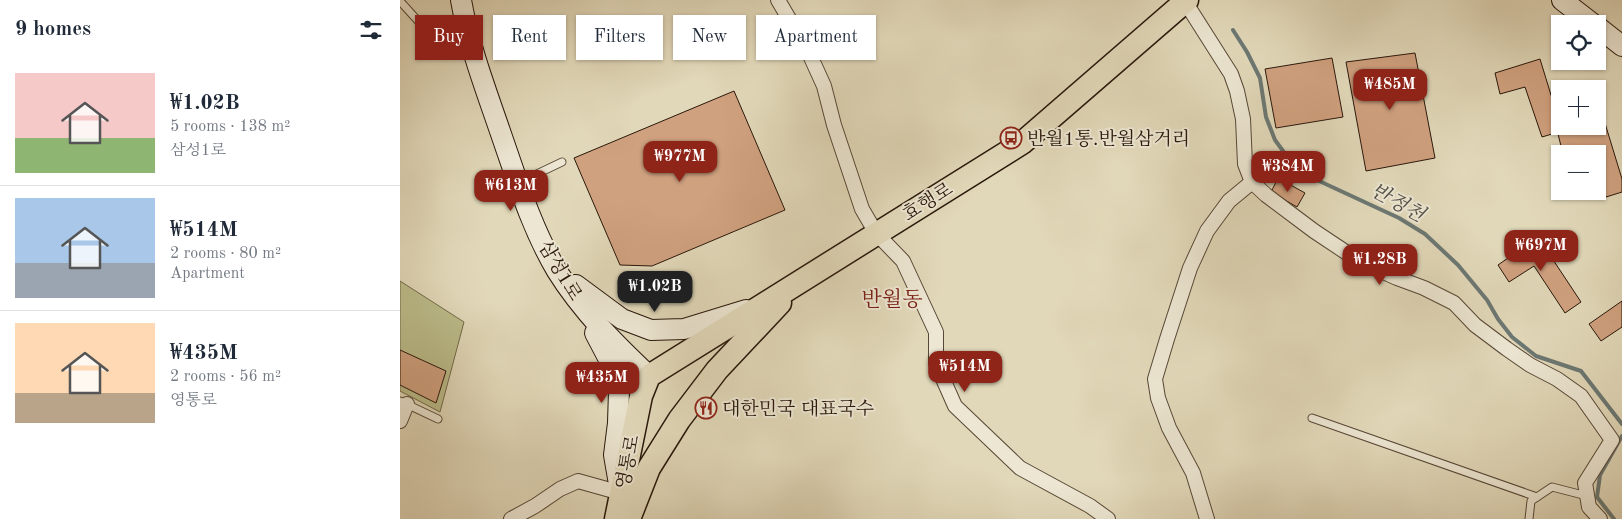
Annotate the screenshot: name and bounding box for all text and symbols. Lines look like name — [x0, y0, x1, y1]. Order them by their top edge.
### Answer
chip: Buy — [415, 15, 483, 60]
chip: Rent — [493, 15, 566, 60]
chip: Filters — [576, 15, 663, 60]
chip: New — [673, 15, 746, 60]
chip: Apartment — [756, 15, 876, 60]
map controls — [1551, 15, 1606, 200]
button: locate — [1551, 15, 1606, 70]
icon: filters — [357, 16, 385, 44]
text: 9 homes — [15, 19, 91, 40]
pin: ₩485M — [1355, 68, 1425, 111]
text: ₩485M — [1364, 77, 1416, 93]
button: + — [1551, 80, 1606, 135]
icon: home — [55, 93, 115, 153]
text: ₩1.02B — [170, 93, 240, 114]
text: 5 rooms · 138 m² — [170, 119, 290, 135]
bus stop icon: 반월1통.반월삼거리 — [999, 126, 1023, 150]
place label: 반월1통.반월삼거리 — [1027, 129, 1190, 150]
pin: ₩977M — [645, 140, 715, 183]
text: 삼성1로 — [170, 143, 226, 159]
button: − — [1551, 145, 1606, 200]
text: ₩977M — [654, 149, 706, 165]
pin: ₩384M — [1253, 150, 1323, 193]
text: ₩384M — [1262, 159, 1314, 175]
pin: ₩613M — [476, 170, 546, 212]
text: ₩613M — [485, 178, 537, 194]
water label: 반정천 — [1367, 178, 1430, 227]
street label: 효행로 — [899, 179, 957, 226]
icon: home — [55, 218, 115, 278]
text: ₩514M — [170, 220, 238, 241]
pin: ₩697M — [1506, 230, 1576, 272]
street label: 삼성1로 — [534, 237, 586, 305]
text: ₩697M — [1515, 238, 1567, 254]
pin: ₩1.28B — [1339, 244, 1421, 286]
text: 2 rooms · 80 m² — [170, 246, 281, 262]
text: ₩1.28B — [1353, 252, 1407, 268]
text: Apartment — [170, 266, 245, 282]
pin: ₩1.02B — [614, 270, 696, 313]
text: ₩1.02B — [628, 279, 682, 295]
district label: 반월동 — [862, 288, 922, 311]
icon: home — [55, 343, 115, 403]
text: ₩435M — [170, 343, 238, 364]
pin: ₩514M — [930, 350, 1000, 393]
text: ₩514M — [939, 359, 991, 375]
pin: ₩435M — [567, 362, 637, 404]
text: 2 rooms · 56 m² — [170, 369, 281, 385]
text: ₩435M — [576, 370, 628, 386]
text: 영통로 — [170, 393, 216, 409]
restaurant icon: 대한민국 대표국수 — [694, 396, 718, 420]
place label: 대한민국 대표국수 — [722, 399, 874, 420]
street label: 영통로 — [613, 433, 644, 491]

